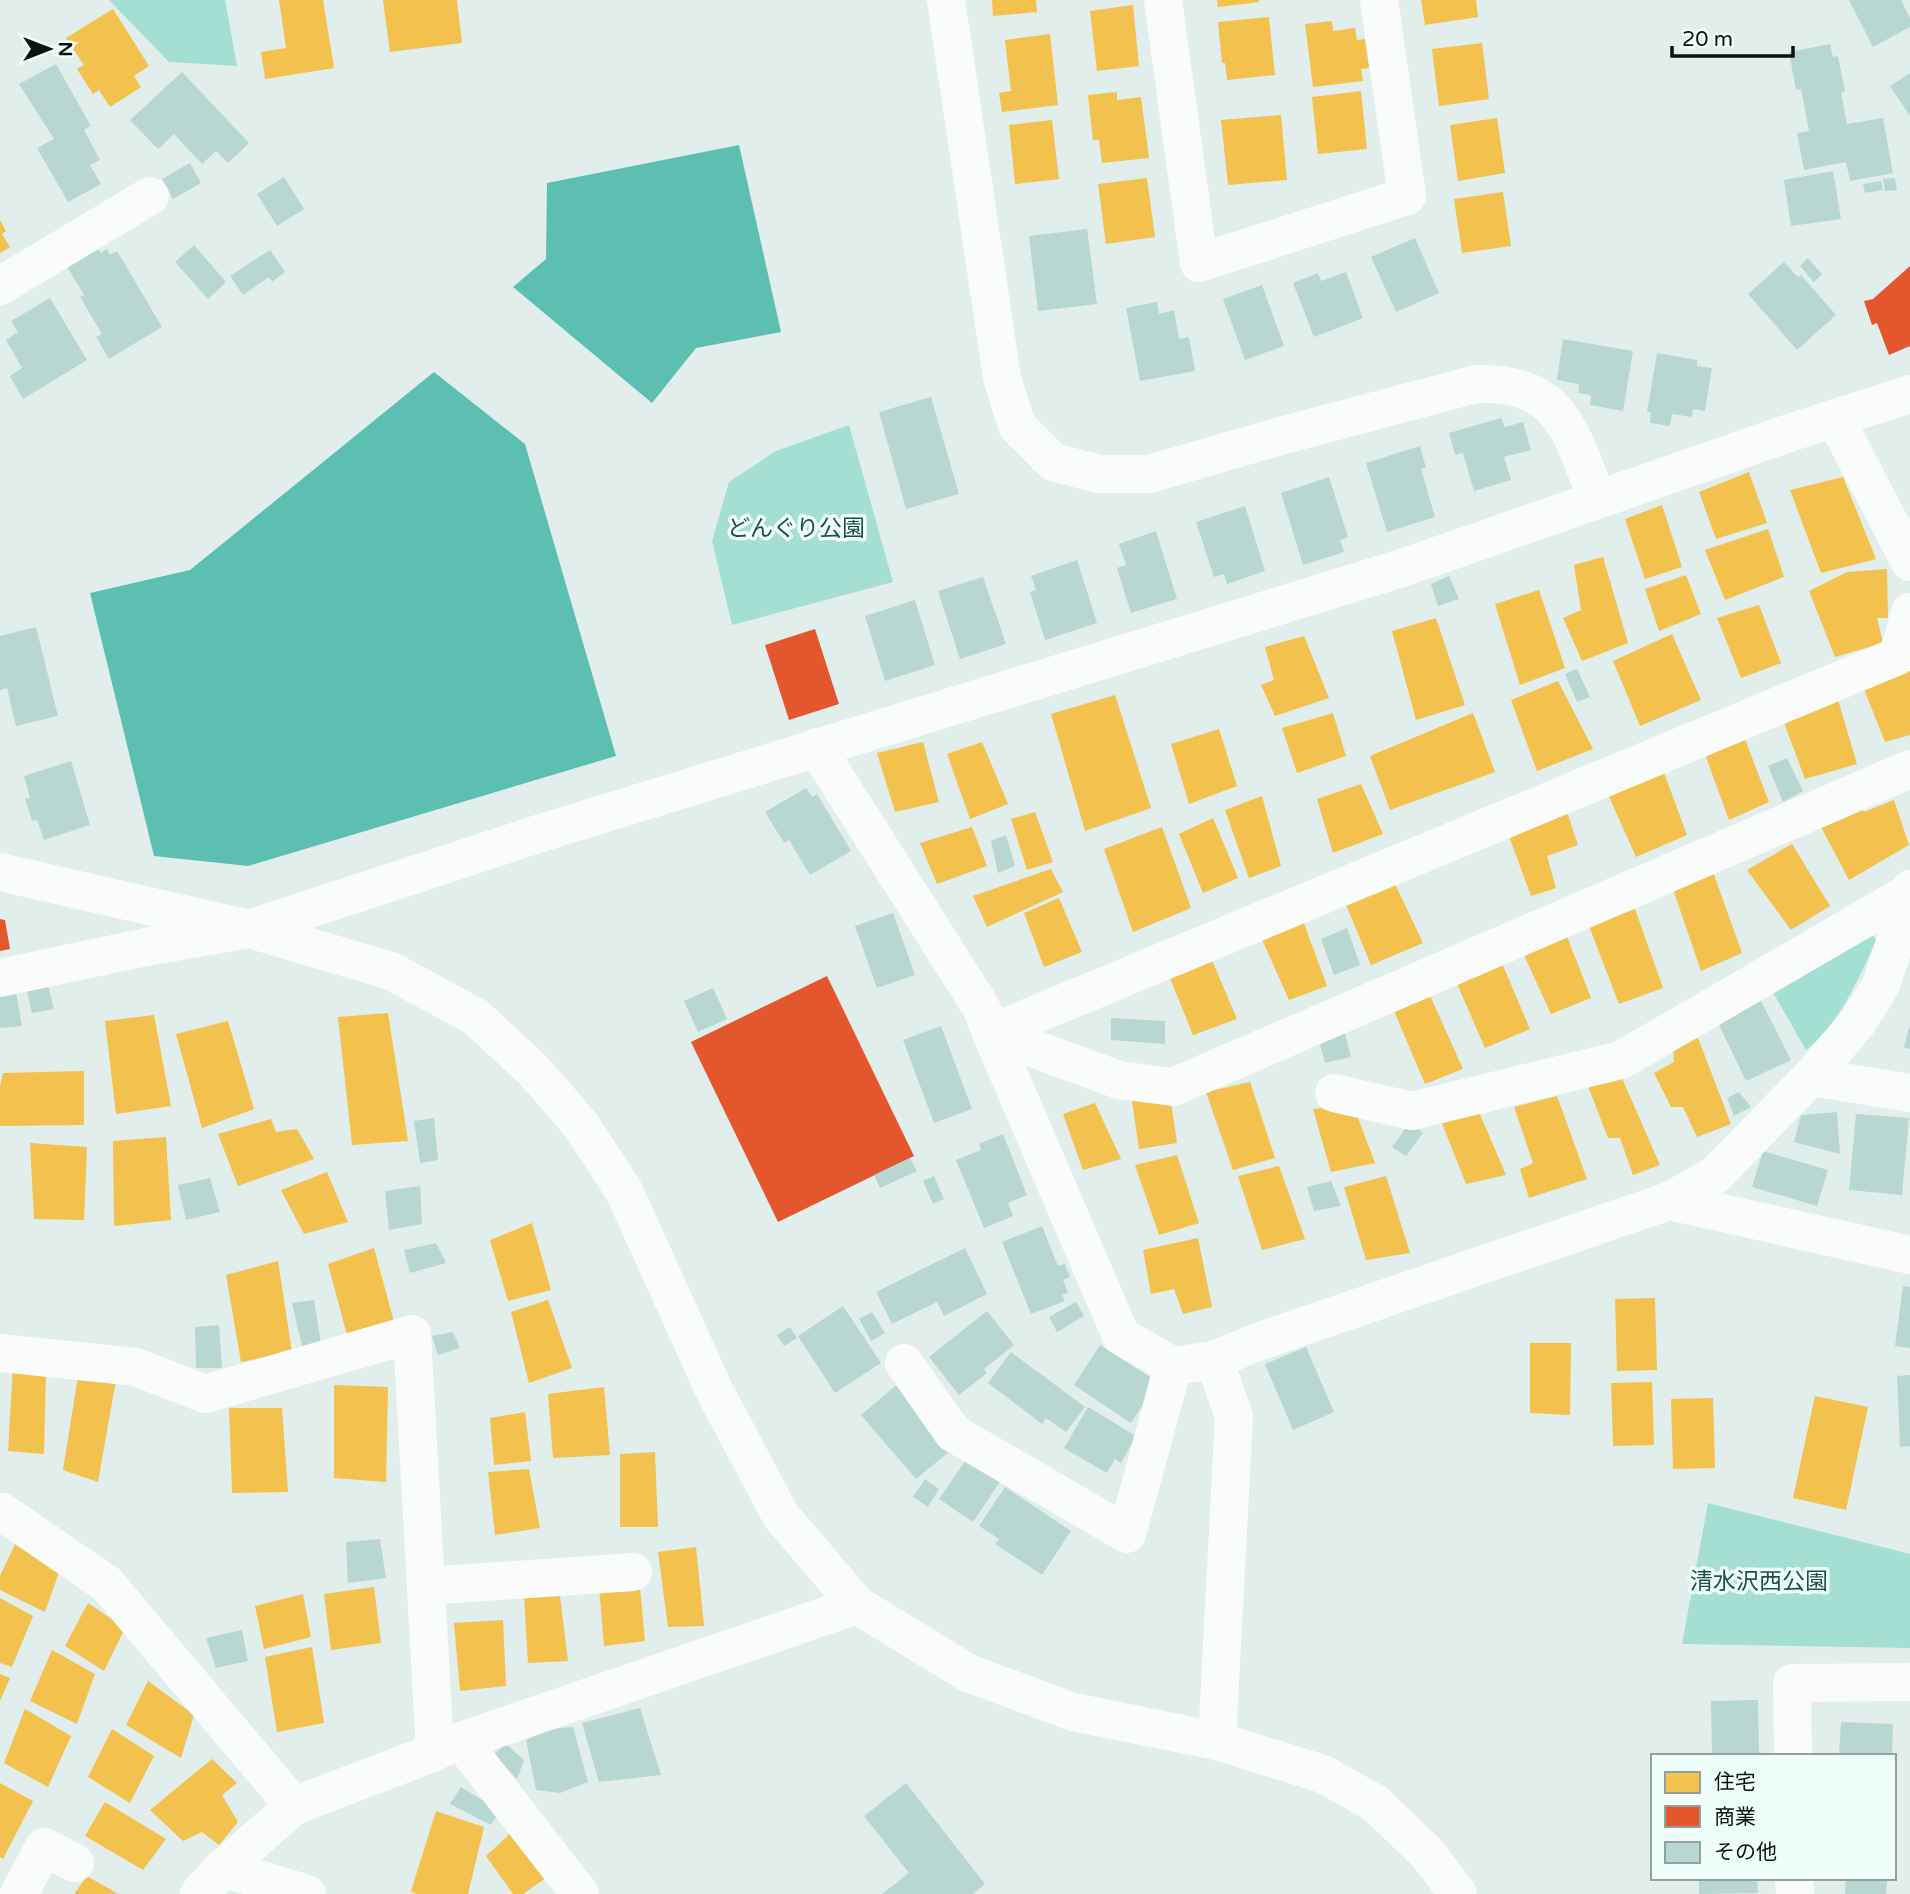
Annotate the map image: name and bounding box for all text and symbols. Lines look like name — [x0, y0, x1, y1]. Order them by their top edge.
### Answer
north arrow — [14, 14, 84, 84]
scale bar — [1672, 14, 1793, 58]
text: 20 m — [1682, 27, 1733, 52]
text: N — [54, 41, 76, 57]
park label: どんぐり公園 — [727, 515, 865, 543]
park label: 清水沢西公園 — [1690, 1568, 1828, 1596]
legend — [1651, 1754, 1896, 1880]
text: 住宅 — [1714, 1770, 1756, 1795]
text: 商業 — [1714, 1805, 1756, 1830]
text: その他 — [1714, 1840, 1777, 1865]

